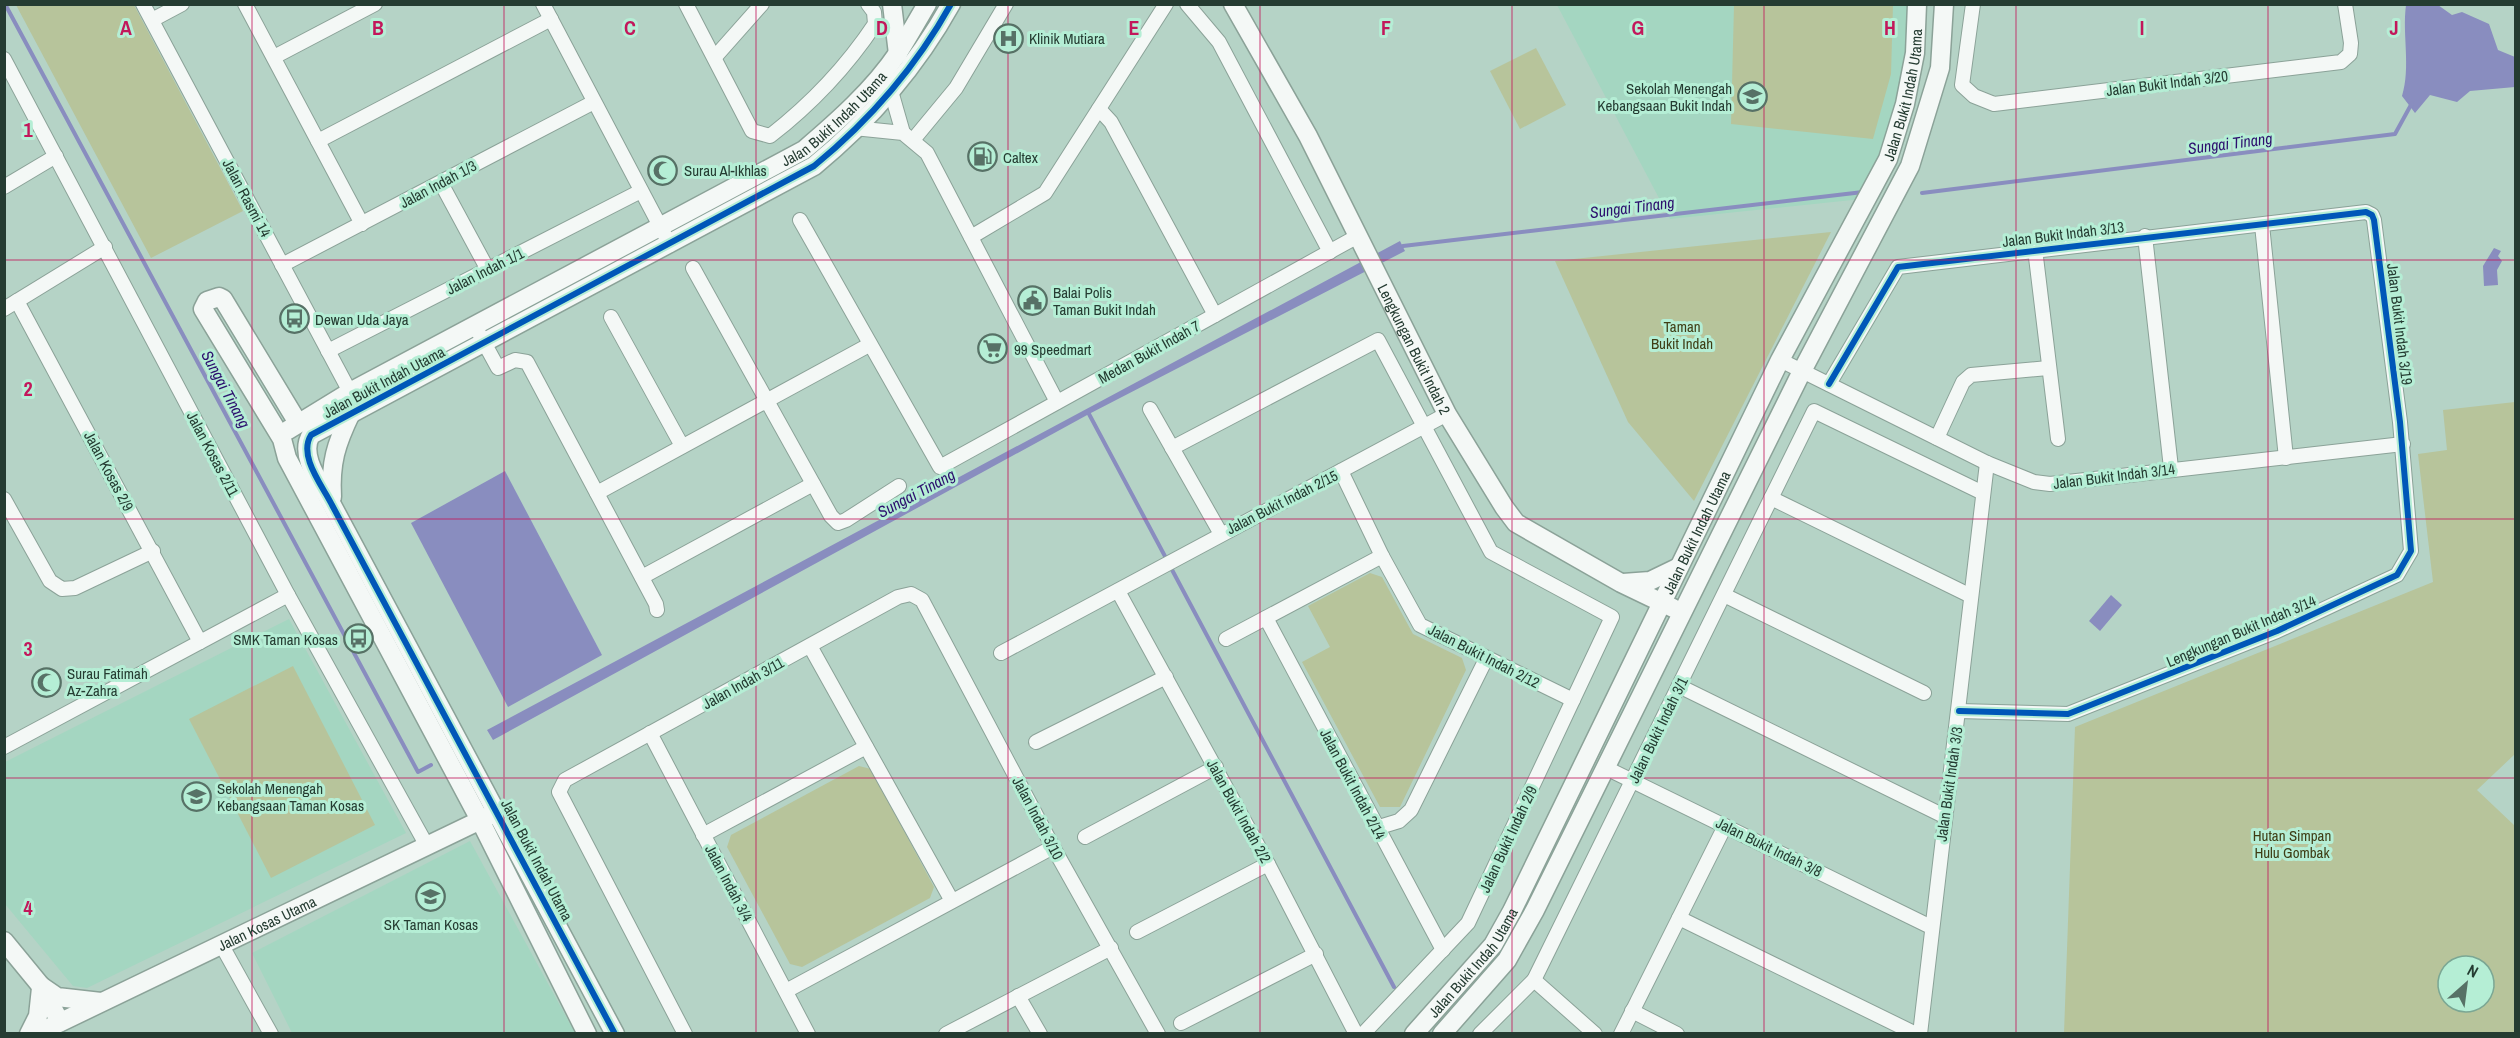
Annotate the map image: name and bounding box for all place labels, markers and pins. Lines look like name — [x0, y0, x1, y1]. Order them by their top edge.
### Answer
hospital icon: Klinik Mutiara — [992, 22, 1024, 54]
place label: Klinik Mutiara — [1029, 28, 1105, 49]
place label: Sekolah Menengah Kebangsaan Bukit Indah — [1597, 78, 1732, 116]
school or university icon: Sekolah Menengah Kebangsaan Bukit Indah — [1737, 81, 1769, 113]
fuel station icon: Caltex — [966, 141, 998, 173]
place label: Caltex — [1003, 147, 1039, 168]
mosque icon: Surau Al-Ikhlas — [647, 154, 679, 186]
place label: Surau Al-Ikhlas — [684, 160, 767, 181]
place label: Balai Polis Taman Bukit Indah — [1053, 282, 1156, 320]
public building icon: Balai Polis Taman Bukit Indah — [1016, 285, 1048, 317]
bus stop icon: Dewan Uda Jaya — [278, 303, 310, 335]
place label: Dewan Uda Jaya — [315, 309, 409, 330]
supermarket icon: 99 Speedmart — [977, 333, 1009, 365]
place label: 99 Speedmart — [1014, 339, 1092, 360]
bus stop icon: SMK Taman Kosas — [343, 623, 375, 655]
place label: SMK Taman Kosas — [233, 629, 338, 650]
place label: Surau Fatimah Az-Zahra — [66, 663, 148, 701]
mosque icon: Surau Fatimah Az-Zahra — [30, 666, 62, 698]
place label: Sekolah Menengah Kebangsaan Taman Kosas — [217, 778, 364, 816]
school or university icon: Sekolah Menengah Kebangsaan Taman Kosas — [180, 781, 212, 813]
school or university icon: SK Taman Kosas — [415, 881, 447, 913]
place label: SK Taman Kosas — [384, 914, 478, 935]

